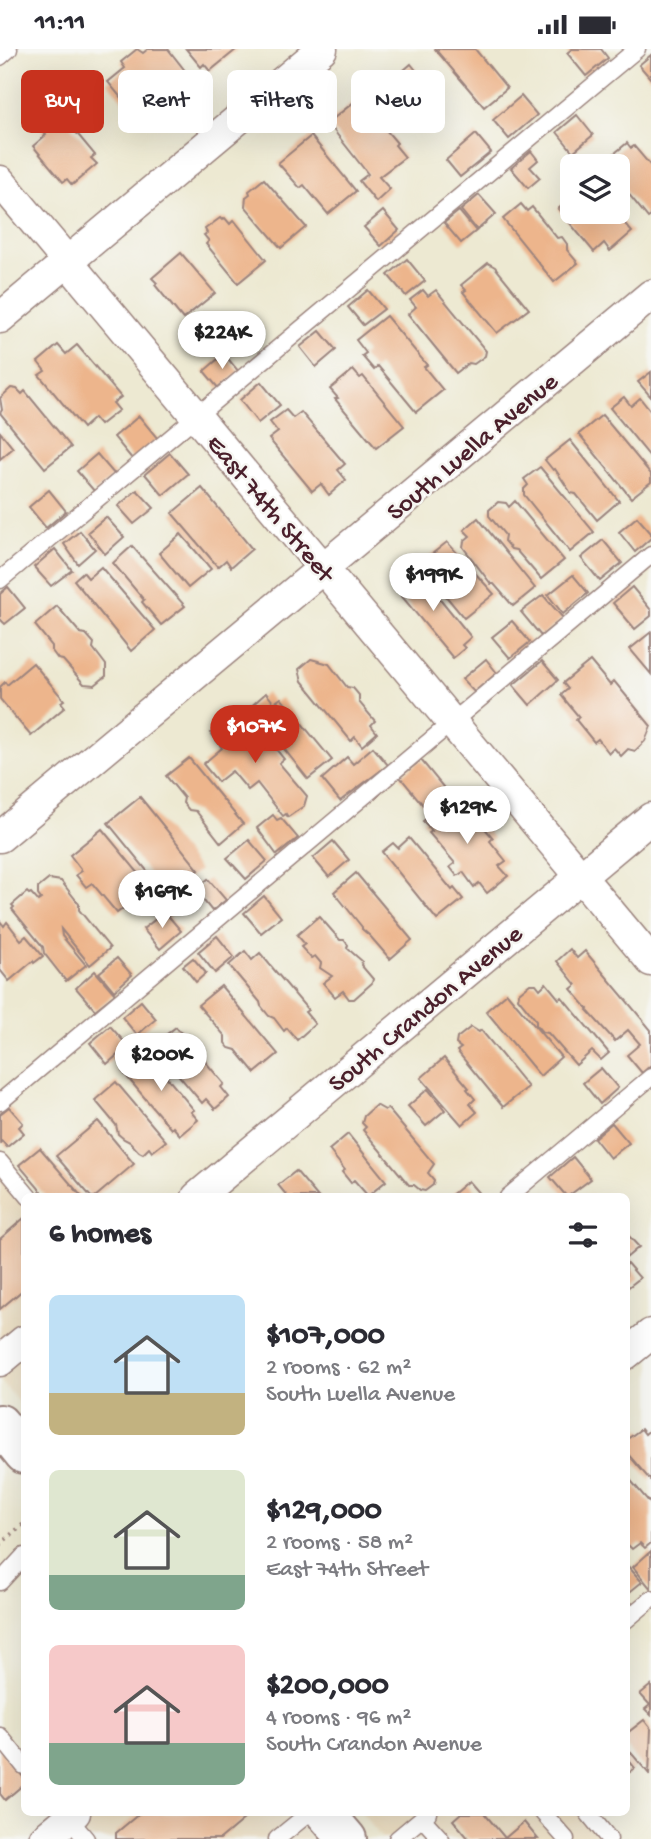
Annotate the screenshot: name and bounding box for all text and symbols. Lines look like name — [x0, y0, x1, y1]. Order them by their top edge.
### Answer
text: 11:11 — [35, 9, 85, 40]
chip: Buy — [21, 70, 104, 133]
chip: Rent — [118, 70, 213, 133]
chip: Filters — [227, 70, 337, 133]
chip: New — [351, 70, 445, 133]
map controls — [560, 154, 630, 224]
button: layers — [560, 154, 630, 224]
pin: $224K — [173, 311, 271, 371]
text: $224K — [194, 320, 250, 347]
street label: South Luella Avenue — [382, 367, 566, 529]
street label: East 74th Street — [198, 430, 341, 592]
pin: $199K — [384, 553, 482, 613]
text: $199K — [405, 562, 461, 589]
pin: $107K — [206, 705, 304, 765]
text: $107K — [226, 714, 284, 741]
pin: $129K — [418, 787, 516, 846]
text: $129K — [439, 795, 495, 822]
pin: $169K — [113, 871, 211, 930]
text: $169K — [134, 879, 190, 906]
street label: South Crandon Avenue — [323, 920, 531, 1101]
pin: $200K — [112, 1033, 210, 1093]
text: $200K — [131, 1042, 191, 1069]
icon: filters — [564, 1216, 602, 1254]
text: 6 homes — [49, 1218, 151, 1253]
text: $107,000 — [266, 1320, 385, 1355]
icon: home — [105, 1323, 189, 1407]
text: 2 rooms · 62 m² — [266, 1355, 411, 1382]
text: South Luella Avenue — [266, 1382, 455, 1409]
text: $129,000 — [266, 1495, 382, 1530]
icon: home — [105, 1498, 189, 1582]
text: 2 rooms · 58 m² — [266, 1530, 413, 1557]
text: East 74th Street — [266, 1557, 428, 1584]
text: $200,000 — [266, 1670, 389, 1705]
icon: home — [105, 1673, 189, 1757]
text: 4 rooms · 96 m² — [266, 1705, 411, 1732]
text: South Crandon Avenue — [266, 1732, 482, 1759]

